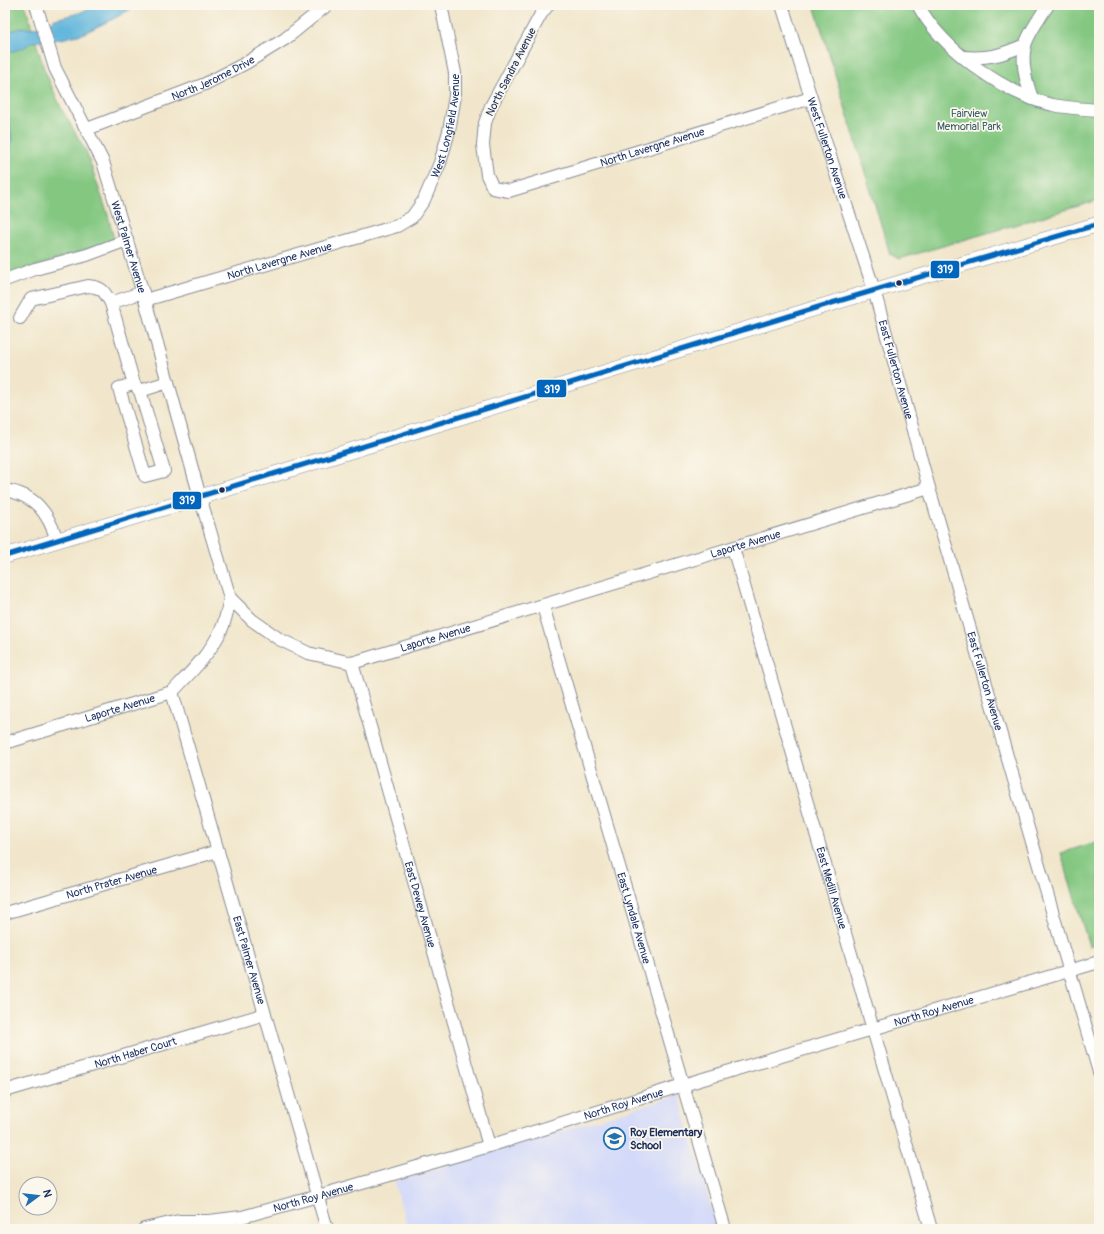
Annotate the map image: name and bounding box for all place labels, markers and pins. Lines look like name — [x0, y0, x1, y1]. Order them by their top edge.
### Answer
unlabelled marker — [894, 278, 904, 288]
unlabelled marker — [217, 485, 227, 495]
school or university icon: Roy Elementary School — [601, 1125, 627, 1151]
place label: Roy Elementary School — [630, 1126, 703, 1152]

